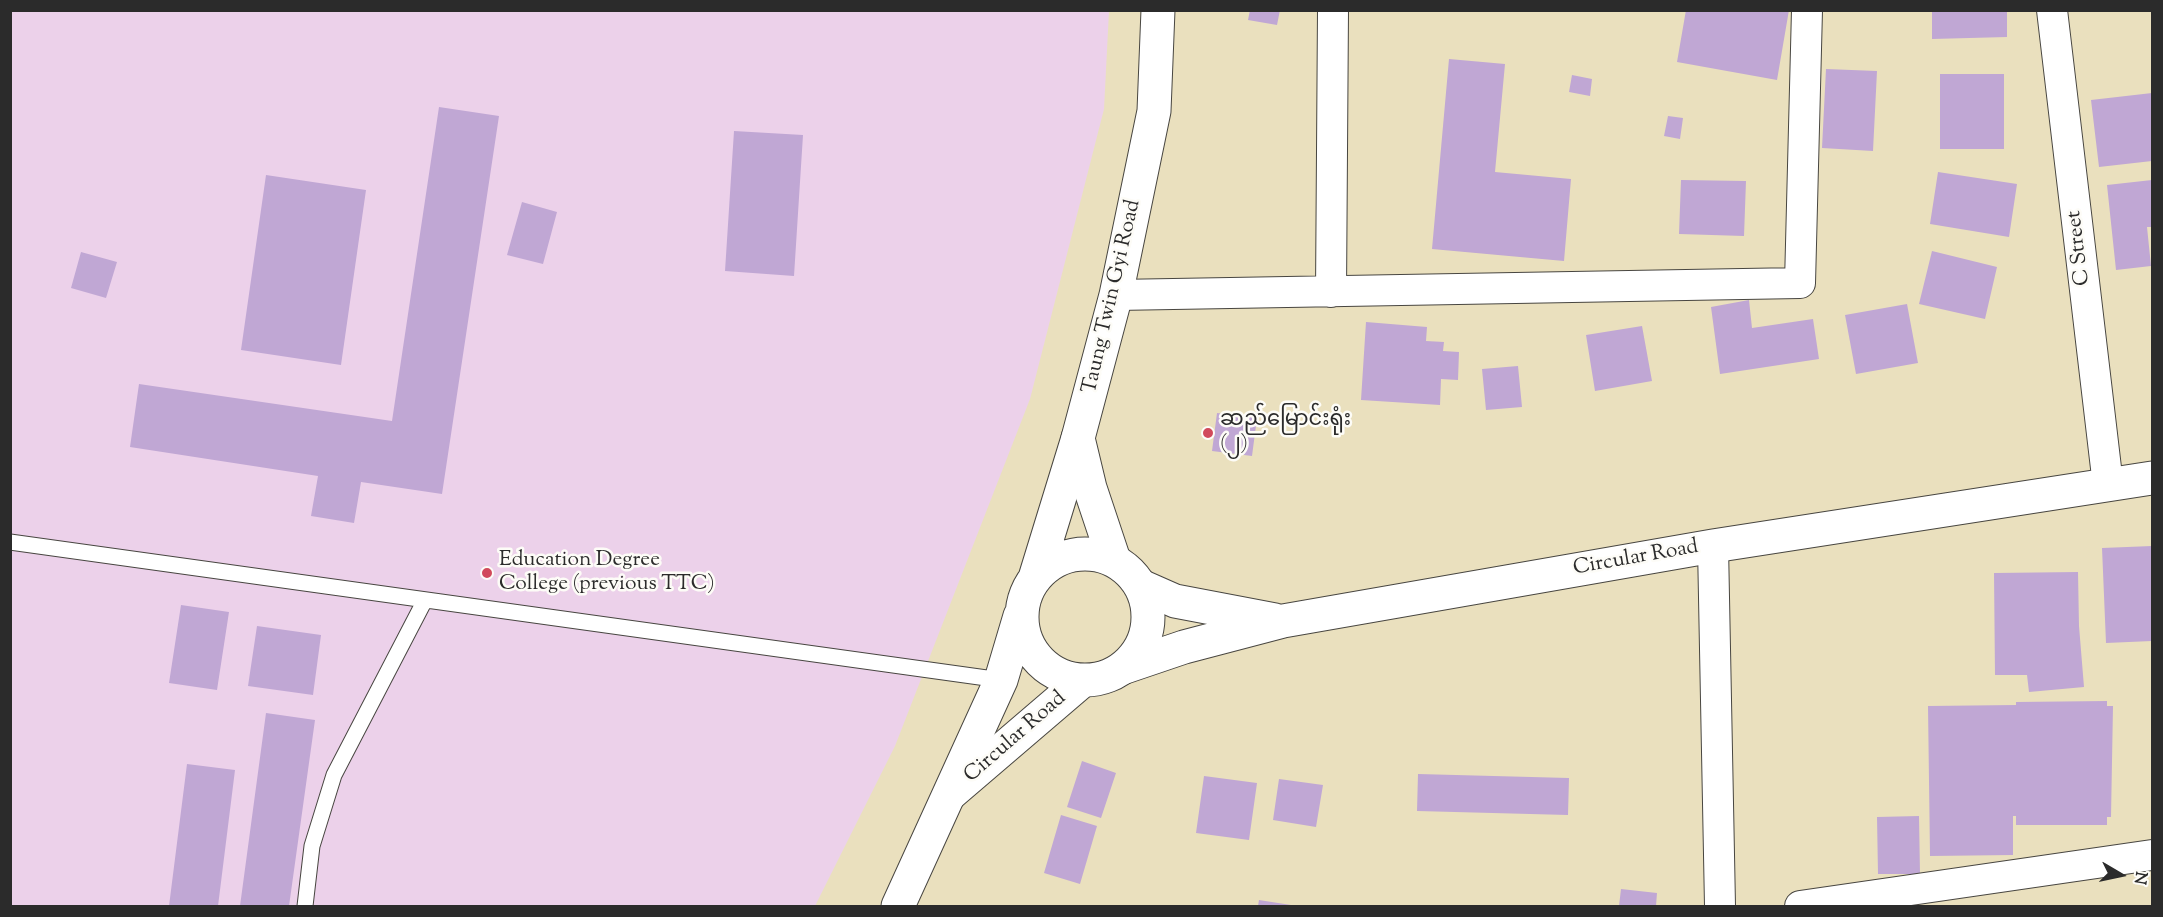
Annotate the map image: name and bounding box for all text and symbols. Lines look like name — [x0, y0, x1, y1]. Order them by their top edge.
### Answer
street label: Taung Twin Gyi Road — [1078, 198, 1148, 396]
street label: C Street — [2063, 209, 2097, 287]
place label: ဆည်မြောင်းရုံး (၂) — [1220, 408, 1351, 458]
marker: ဆည်မြောင်းရုံး (၂) — [1201, 426, 1215, 440]
street label: Circular Road — [1571, 536, 1701, 582]
place label: Education Degree College (previous TTC) — [499, 548, 715, 598]
marker: Education Degree College (previous TTC) — [480, 566, 494, 580]
street label: Circular Road — [960, 687, 1072, 789]
north arrow — [2091, 845, 2151, 905]
text: N — [2127, 870, 2152, 886]

